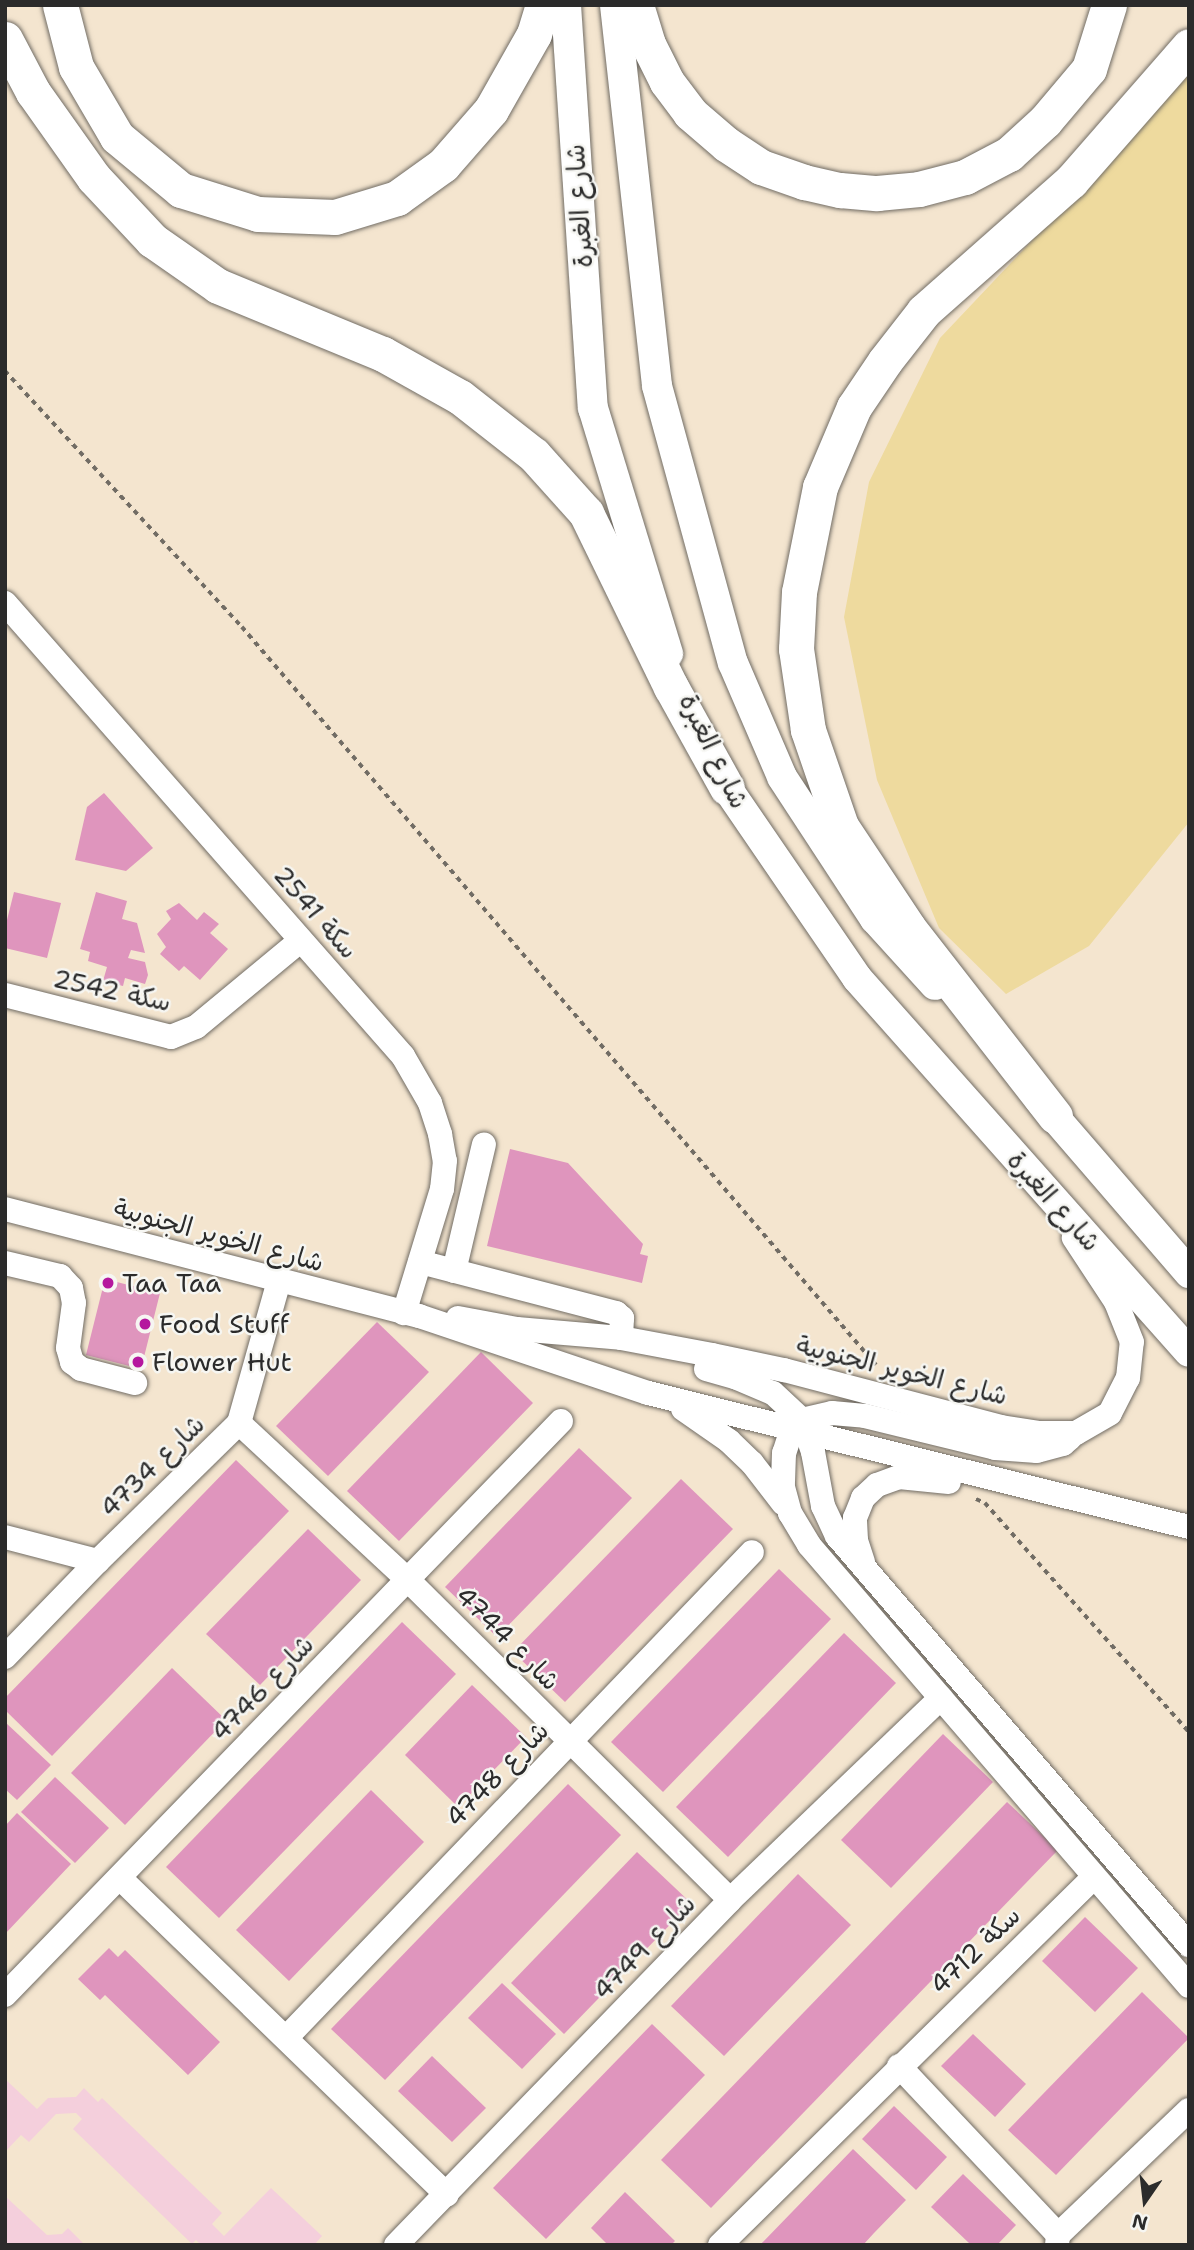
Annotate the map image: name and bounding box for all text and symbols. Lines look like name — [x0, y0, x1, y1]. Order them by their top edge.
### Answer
street label: شارع الغبرة — [559, 143, 599, 269]
street label: شارع الغبرة — [673, 689, 755, 813]
street label: سكة 2541 — [267, 859, 365, 965]
street label: سكة 2542 — [50, 962, 174, 1018]
street label: شارع الغبرة — [1001, 1145, 1107, 1257]
street label: شارع الخوير الجنوبية — [111, 1192, 327, 1278]
place label: Taa Taa — [122, 1267, 221, 1299]
marker: Taa Taa — [100, 1275, 116, 1291]
place label: Food Stuff — [159, 1308, 289, 1340]
marker: Food Stuff — [137, 1316, 153, 1332]
street label: شارع الخوير الجنوبية — [793, 1329, 1011, 1411]
place label: Flower Hut — [152, 1346, 292, 1378]
marker: Flower Hut — [130, 1354, 146, 1370]
street label: 4734 شارع — [93, 1408, 211, 1524]
street label: 4744 شارع — [449, 1579, 567, 1697]
street label: 4746 شارع — [204, 1629, 320, 1747]
street label: 4748 شارع — [439, 1715, 555, 1833]
street label: 4749 شارع — [586, 1888, 702, 2006]
street label: سكة 4712 — [923, 1899, 1027, 2001]
north arrow — [1110, 2166, 1180, 2236]
text: N — [1129, 2208, 1150, 2236]

